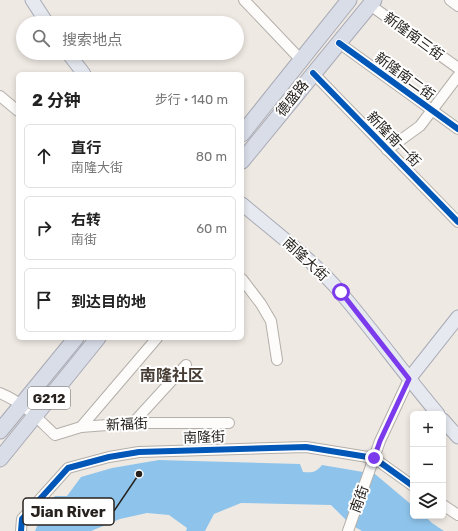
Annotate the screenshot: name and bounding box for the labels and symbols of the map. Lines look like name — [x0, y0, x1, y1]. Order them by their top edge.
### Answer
street label: 新隆南三街 — [380, 9, 447, 64]
street label: 新隆南二街 — [371, 49, 438, 104]
street label: 德盛路 — [273, 77, 312, 120]
street label: 新隆南一街 — [363, 108, 424, 170]
street label: 南隆大街 — [279, 234, 332, 285]
route start — [332, 283, 350, 301]
district label: 南隆社区 — [140, 366, 204, 385]
road number: G212 — [28, 387, 70, 409]
street label: 新福街 — [106, 415, 148, 434]
street label: 南隆街 — [183, 428, 225, 447]
route end — [365, 449, 383, 467]
street label: 南街 — [347, 483, 372, 515]
callout: Jian River — [23, 498, 114, 525]
text: Jian River — [30, 503, 106, 521]

